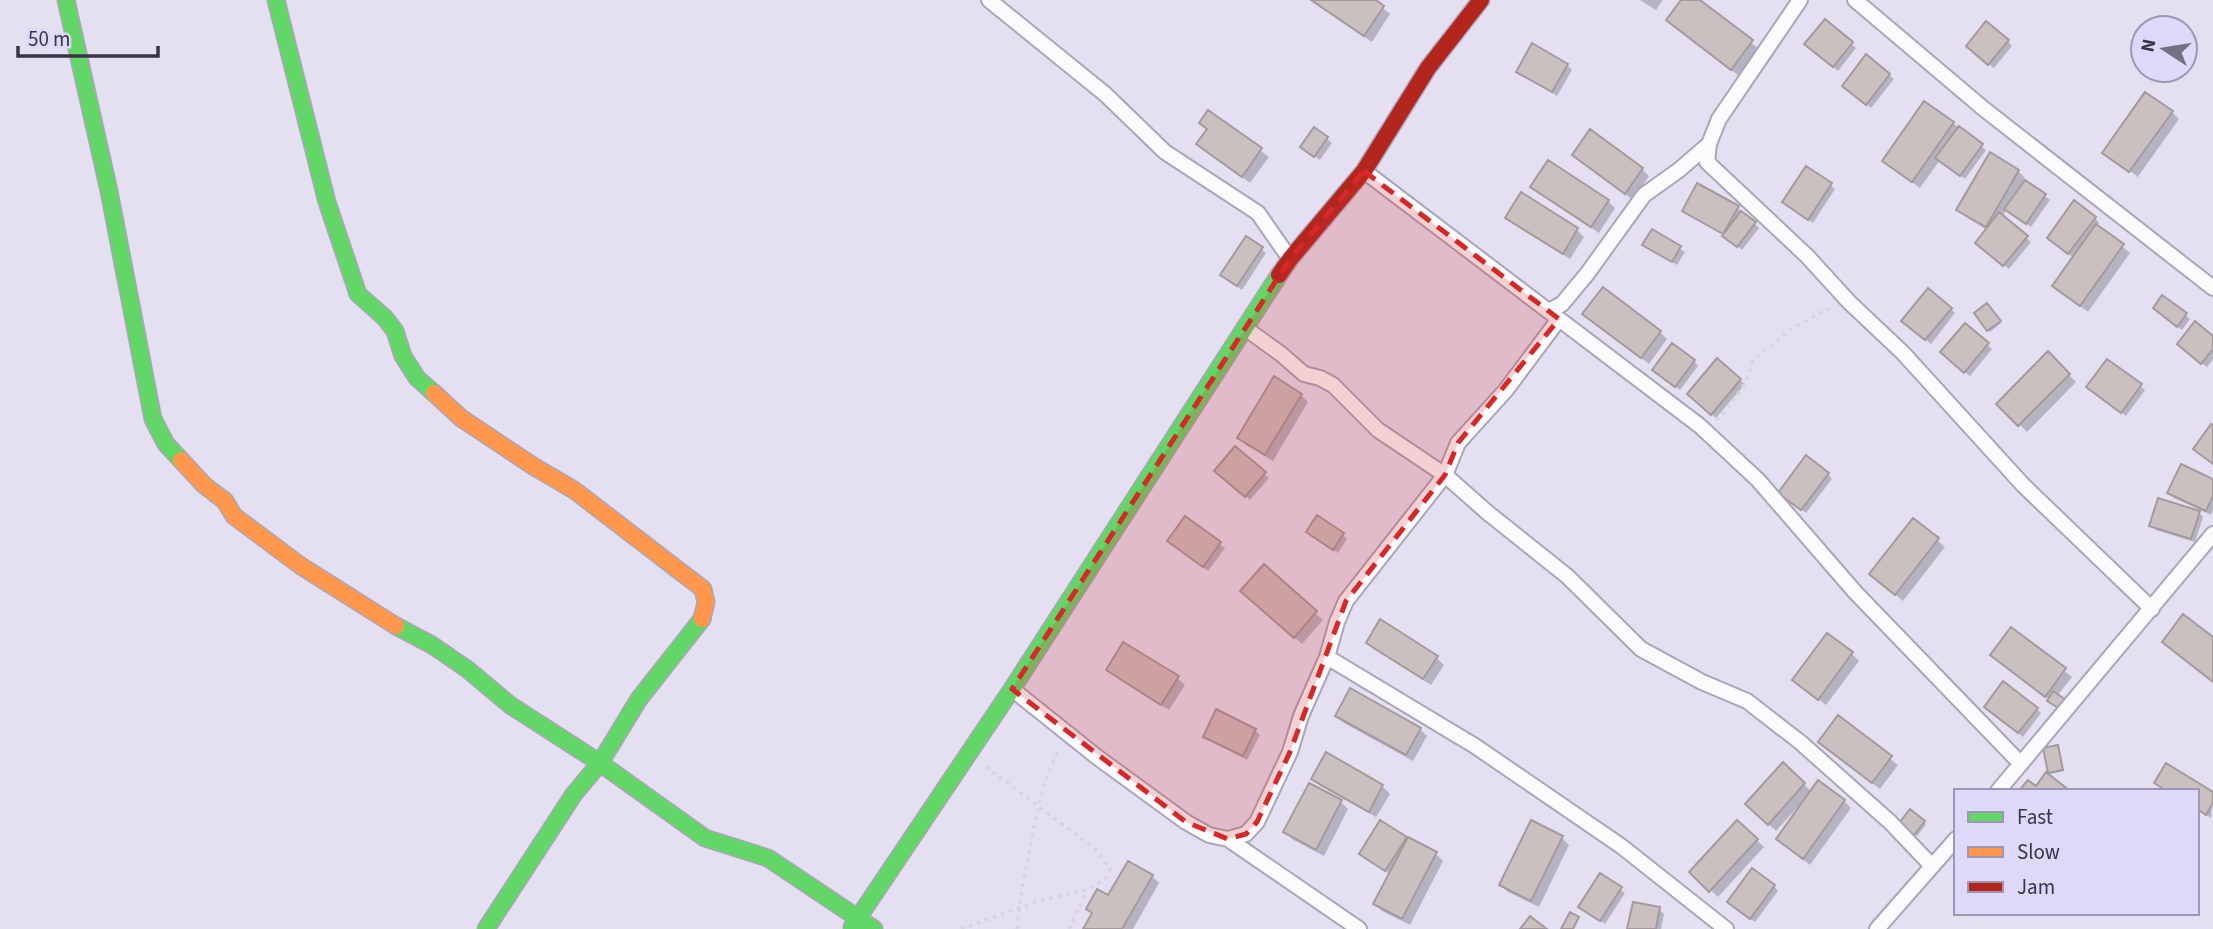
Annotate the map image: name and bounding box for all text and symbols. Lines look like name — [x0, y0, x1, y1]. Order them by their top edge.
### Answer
scale bar — [18, 14, 158, 58]
north arrow — [2129, 14, 2199, 84]
text: 50 m — [28, 24, 70, 54]
text: N — [2134, 37, 2163, 55]
legend — [1954, 789, 2199, 915]
text: Fast — [2017, 802, 2053, 832]
text: Slow — [2017, 837, 2060, 867]
text: Jam — [2017, 872, 2055, 902]

